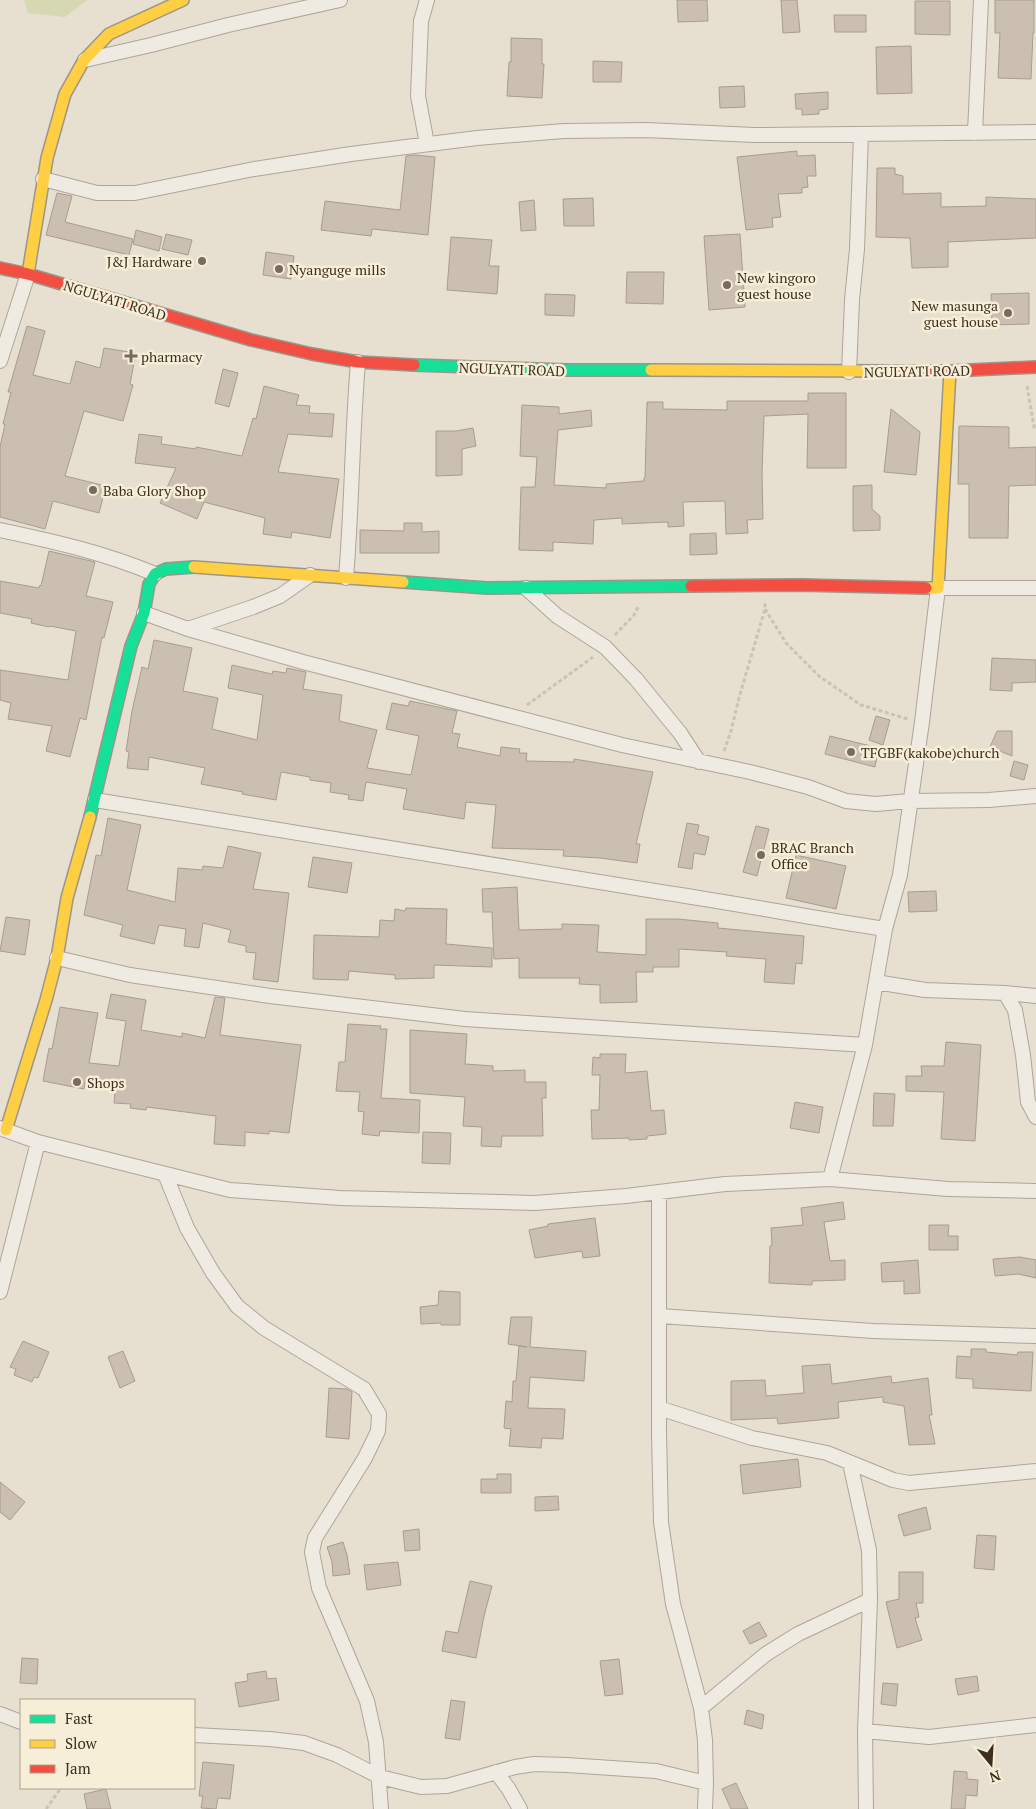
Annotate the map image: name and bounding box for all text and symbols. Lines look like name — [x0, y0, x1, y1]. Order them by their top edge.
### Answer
place label: J&J Hardware — [107, 252, 192, 271]
marker: J&J Hardware — [196, 255, 208, 267]
place label: Nyanguge mills — [289, 260, 386, 279]
marker: Nyanguge mills — [273, 263, 285, 275]
place label: New kingoro guest house — [737, 268, 816, 303]
street label: NGULYATI ROAD — [61, 275, 169, 325]
marker: New kingoro guest house — [721, 279, 733, 291]
place label: New masunga guest house — [911, 296, 998, 331]
marker: New masunga guest house — [1002, 307, 1014, 319]
place label: pharmacy — [141, 347, 203, 366]
marker: pharmacy — [125, 350, 137, 362]
street label: NGULYATI ROAD — [458, 358, 566, 380]
street label: NGULYATI ROAD — [864, 361, 970, 381]
place label: Baba Glory Shop — [103, 481, 206, 500]
marker: Baba Glory Shop — [87, 484, 99, 496]
place label: TFGBF(kakobe)church — [861, 743, 999, 762]
marker: TFGBF(kakobe)church — [845, 746, 857, 758]
place label: BRAC Branch Office — [771, 838, 854, 873]
marker: BRAC Branch Office — [755, 849, 767, 861]
place label: Shops — [87, 1073, 124, 1092]
marker: Shops — [71, 1076, 83, 1088]
legend — [20, 1699, 195, 1789]
text: Fast — [65, 1708, 93, 1728]
text: Slow — [65, 1733, 98, 1753]
north arrow — [966, 1739, 1016, 1789]
text: Jam — [65, 1758, 91, 1778]
text: N — [987, 1766, 1003, 1788]

